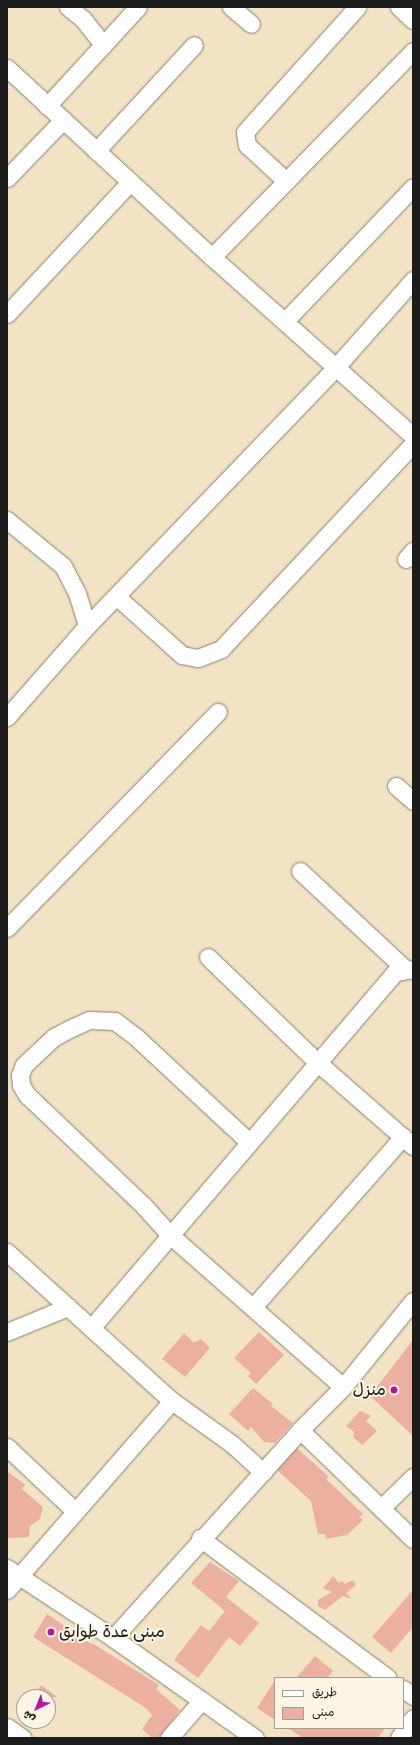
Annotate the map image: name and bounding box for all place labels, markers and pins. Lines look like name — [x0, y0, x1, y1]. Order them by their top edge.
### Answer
place label: منزل — [352, 1380, 386, 1400]
marker: منزل — [389, 1385, 399, 1395]
place label: مبنى عدة طوابق — [59, 1622, 165, 1642]
marker: مبنى عدة طوابق — [46, 1627, 56, 1637]

